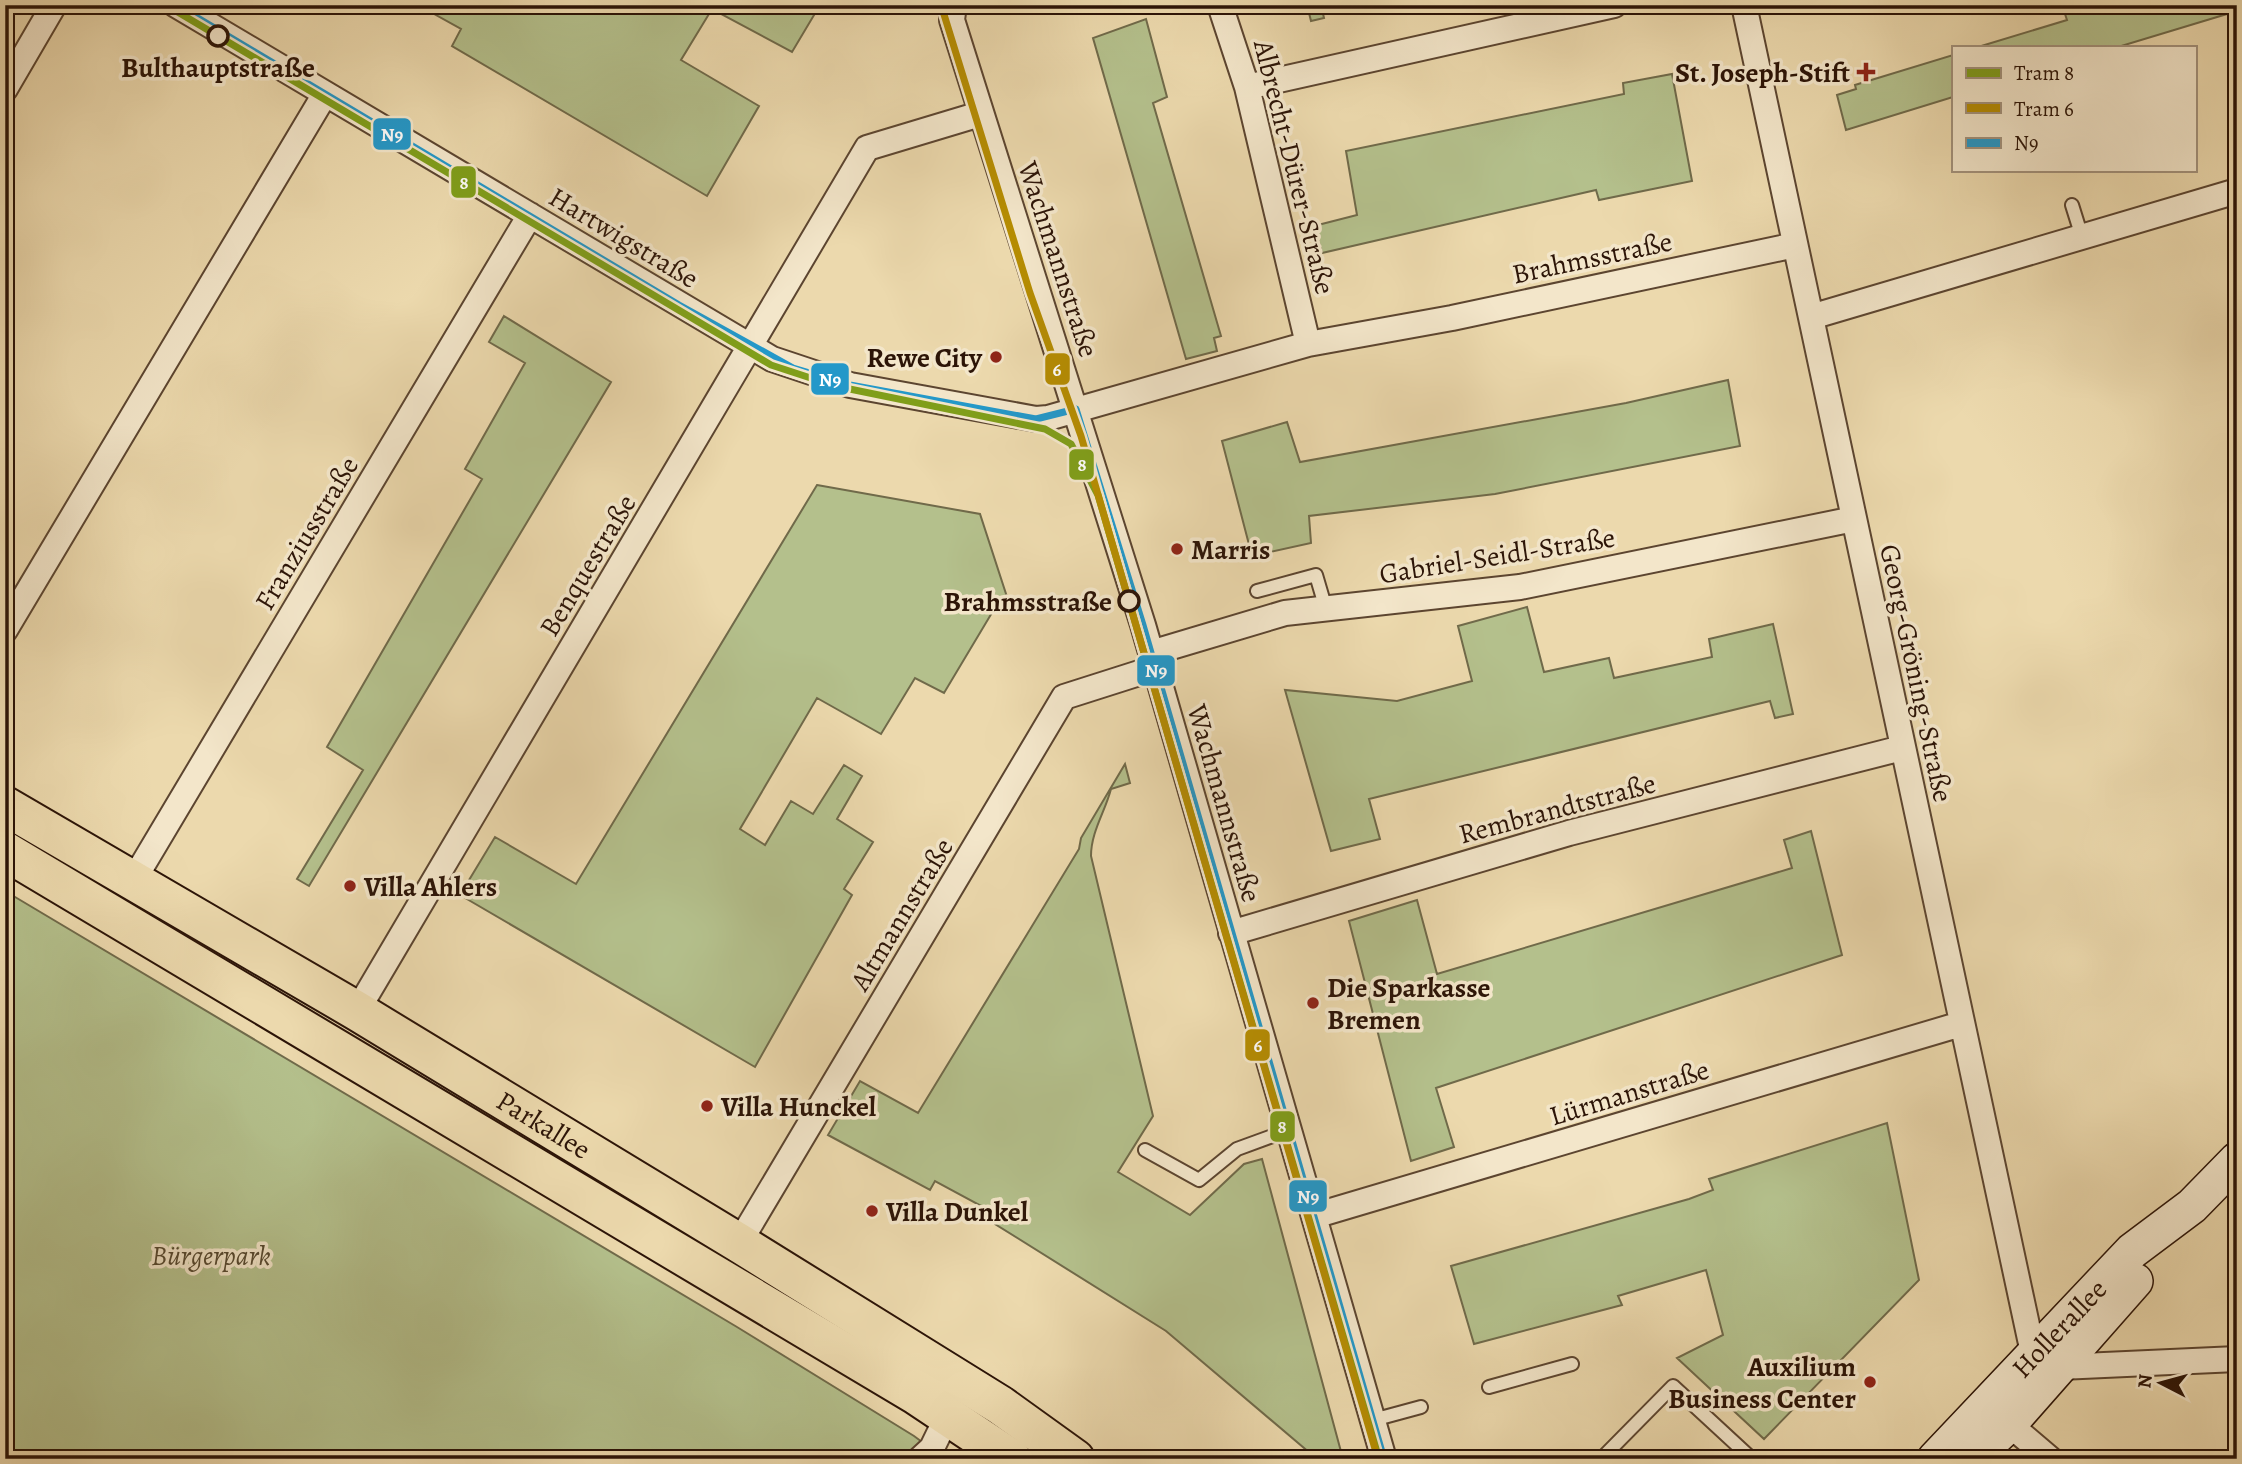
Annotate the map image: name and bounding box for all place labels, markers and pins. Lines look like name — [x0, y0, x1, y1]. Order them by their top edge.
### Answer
marker: Bulthauptstraße — [207, 25, 229, 47]
place label: Bulthauptstraße — [121, 49, 315, 87]
place label: St. Joseph-Stift — [1675, 54, 1850, 92]
marker: St. Joseph-Stift — [1856, 62, 1876, 82]
place label: Rewe City — [867, 339, 983, 377]
marker: Rewe City — [988, 349, 1004, 365]
place label: Marris — [1191, 531, 1270, 569]
marker: Marris — [1169, 541, 1185, 557]
place label: Brahmsstraße — [944, 583, 1112, 621]
marker: Brahmsstraße — [1118, 590, 1140, 612]
place label: Villa Ahlers — [363, 868, 497, 906]
marker: Villa Ahlers — [342, 878, 358, 894]
place label: Die Sparkasse Bremen — [1327, 969, 1491, 1039]
marker: Die Sparkasse Bremen — [1305, 995, 1321, 1011]
place label: Villa Hunckel — [720, 1088, 877, 1126]
marker: Villa Hunckel — [699, 1098, 715, 1114]
place label: Villa Dunkel — [885, 1193, 1029, 1231]
marker: Villa Dunkel — [864, 1203, 880, 1219]
place label: Auxilium Business Center — [1668, 1348, 1856, 1418]
marker: Auxilium Business Center — [1862, 1374, 1878, 1390]

